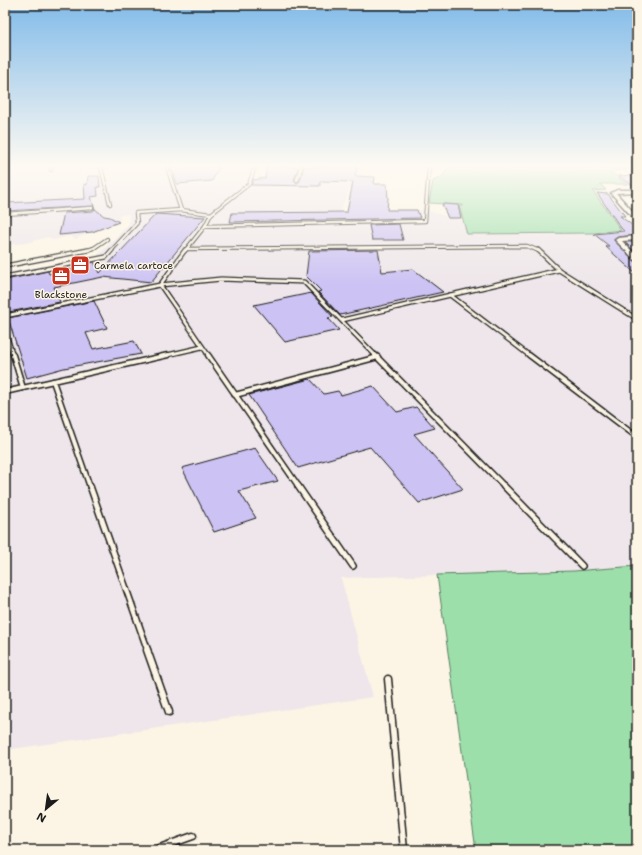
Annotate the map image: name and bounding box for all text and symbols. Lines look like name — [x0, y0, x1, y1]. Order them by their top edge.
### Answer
office icon: Carmela cartoce — [69, 254, 91, 276]
place label: Carmela cartoce — [94, 259, 174, 272]
office icon: Blackstone — [50, 265, 72, 287]
place label: Blackstone — [35, 288, 88, 301]
north arrow — [26, 789, 66, 829]
text: N — [34, 808, 49, 826]

